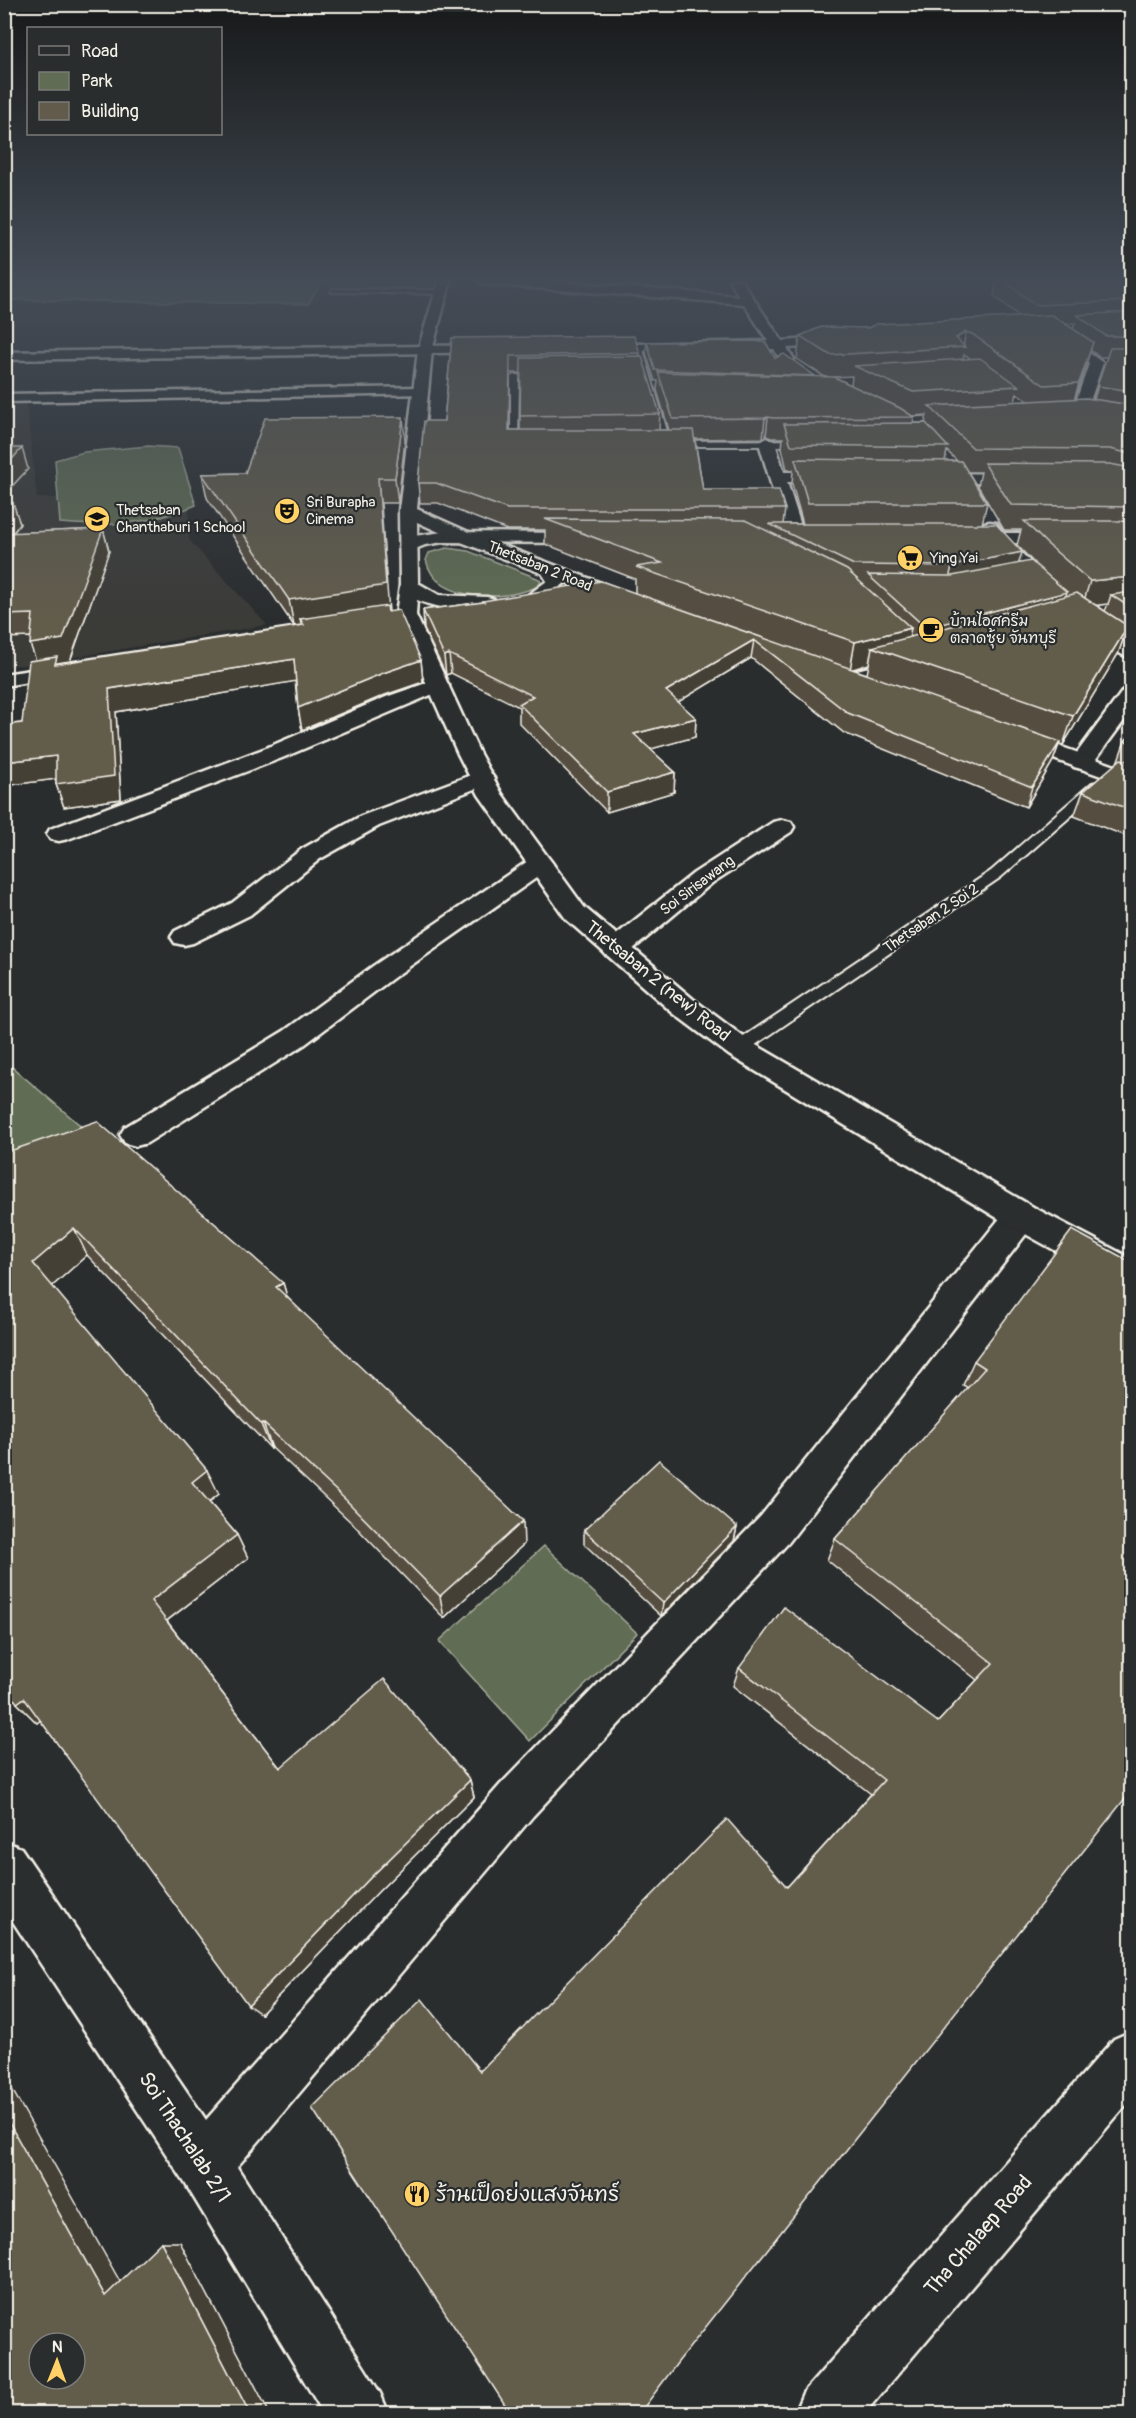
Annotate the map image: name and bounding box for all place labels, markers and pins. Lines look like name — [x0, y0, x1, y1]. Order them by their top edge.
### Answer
place label: Sri Burapha Cinema — [306, 493, 376, 529]
theatre icon: Sri Burapha Cinema — [272, 496, 302, 526]
place label: Thetsaban Chanthaburi 1 School — [116, 501, 246, 537]
school or university icon: Thetsaban Chanthaburi 1 School — [82, 504, 112, 534]
supermarket icon: Ying Yai — [895, 543, 925, 573]
place label: Ying Yai — [929, 549, 978, 568]
place label: บ้านไอศครีม ตลาดซุ้ย จันทบุรี — [950, 611, 1057, 649]
cafe icon: บ้านไอศครีม ตลาดซุ้ย จันทบุรี — [916, 615, 946, 645]
restaurant icon: ร้านเป็ดย่งแสงจันทร์ — [402, 2179, 432, 2209]
place label: ร้านเป็ดย่งแสงจันทร์ — [436, 2181, 619, 2208]

